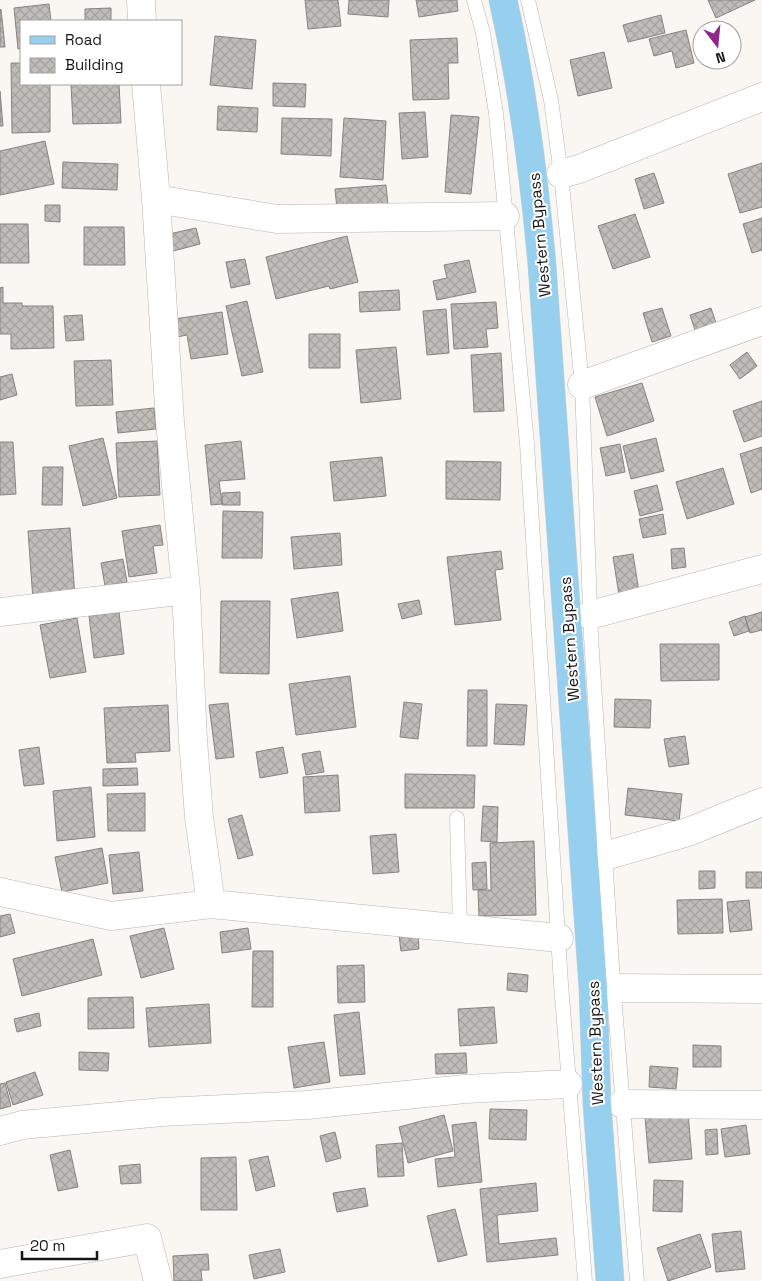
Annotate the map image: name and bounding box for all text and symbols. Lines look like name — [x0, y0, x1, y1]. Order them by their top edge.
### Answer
legend — [20, 20, 182, 85]
north arrow — [692, 20, 742, 70]
text: Road — [65, 30, 102, 49]
text: N — [714, 48, 728, 67]
text: Building — [65, 55, 124, 74]
street label: Western Bypass — [524, 172, 555, 298]
street label: Western Bypass — [555, 576, 584, 702]
street label: Western Bypass — [583, 980, 608, 1106]
scale bar — [22, 1228, 98, 1260]
text: 20 m — [30, 1236, 65, 1255]

